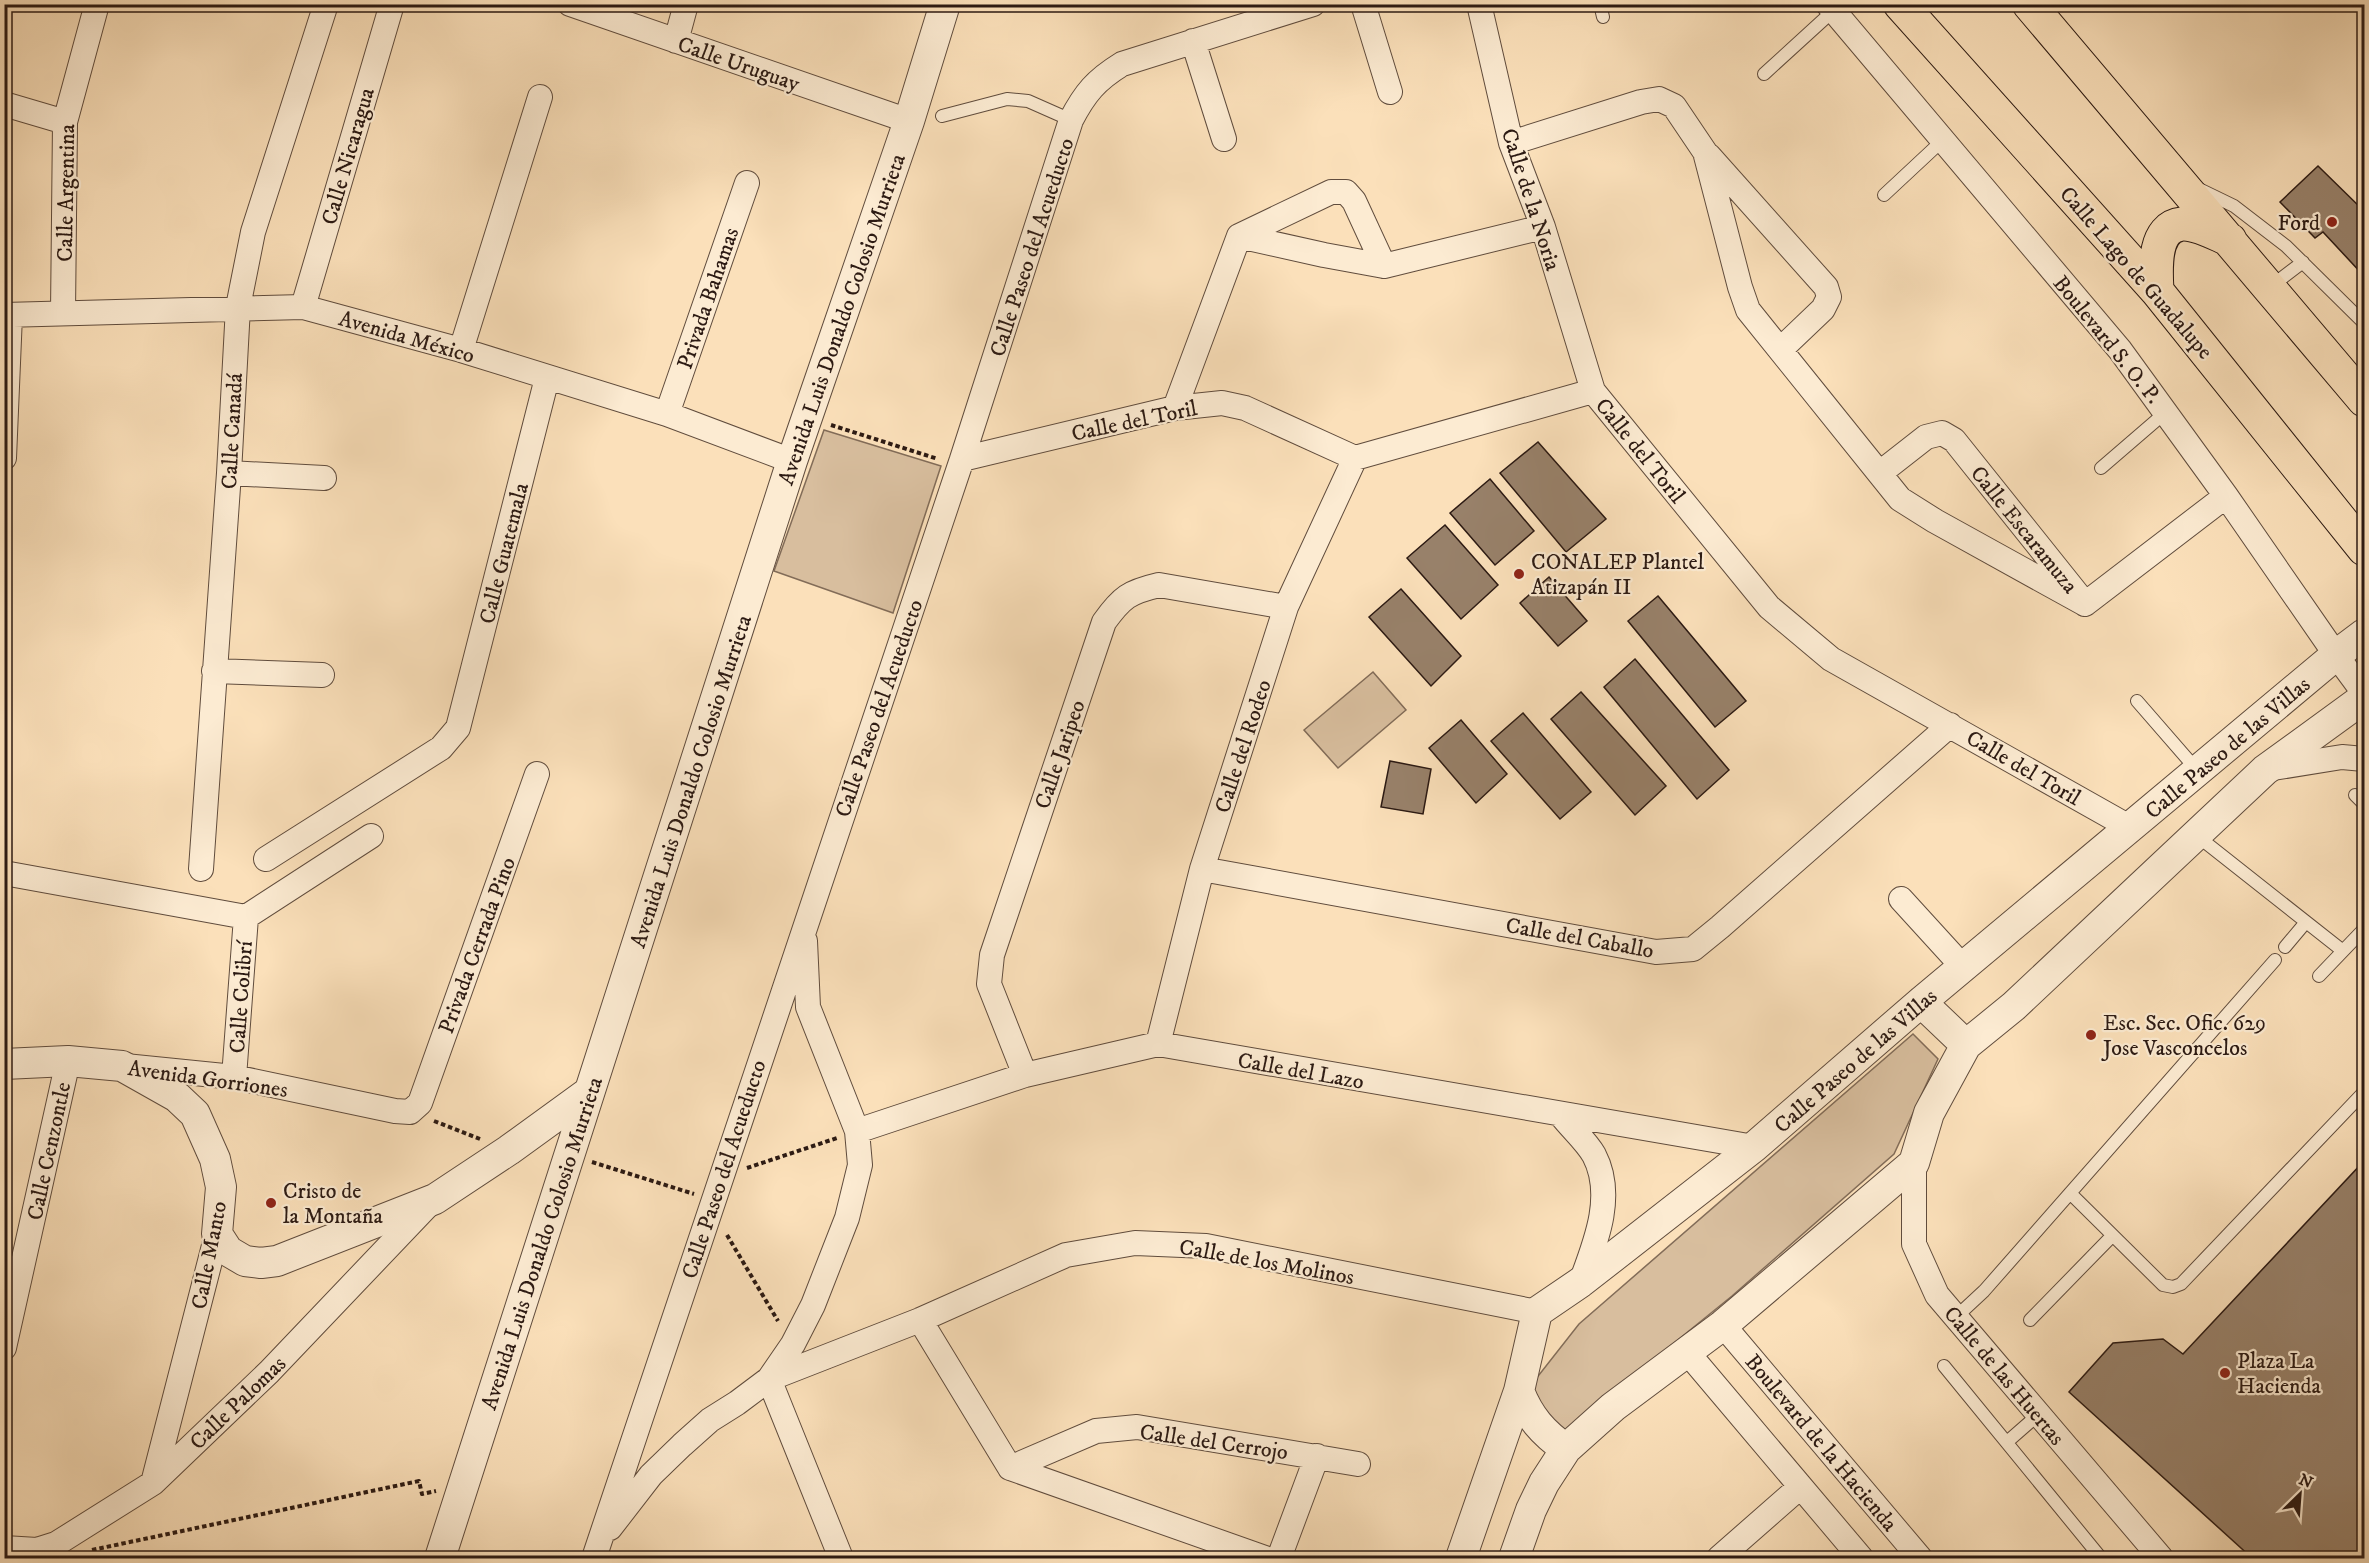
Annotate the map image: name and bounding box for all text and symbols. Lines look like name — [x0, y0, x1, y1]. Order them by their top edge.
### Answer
street label: Calle Uruguay — [674, 31, 804, 98]
street label: Calle Nicaragua — [316, 84, 381, 228]
street label: Calle Argentina — [52, 123, 81, 262]
street label: Calle de la Noria — [1495, 125, 1566, 275]
street label: Calle Paseo del Acueducto — [984, 135, 1081, 360]
street label: Avenida Luis Donaldo Colosio Murrieta — [773, 150, 912, 489]
street label: Calle Lago de Guadalupe — [2053, 181, 2218, 365]
place label: Ford — [2278, 210, 2320, 237]
marker: Ford — [2325, 215, 2339, 229]
street label: Privada Bahamas — [672, 224, 745, 373]
street label: Boulevard S. O. P. — [2047, 270, 2167, 410]
street label: Avenida México — [336, 305, 478, 370]
street label: Calle Canadá — [216, 372, 249, 490]
street label: Calle del Toril — [1589, 393, 1691, 509]
street label: Calle del Toril — [1069, 395, 1200, 448]
street label: Calle Escaramuza — [1964, 461, 2084, 600]
street label: Calle Guatemala — [474, 479, 535, 627]
place label: CONALEP Plantel Atizapán II — [1531, 549, 1705, 601]
marker: CONALEP Plantel Atizapán II — [1512, 567, 1526, 581]
street label: Calle Paseo del Acueducto — [829, 596, 929, 821]
street label: Avenida Luis Donaldo Colosio Murrieta — [625, 611, 758, 951]
street label: Calle Paseo de las Villas — [2140, 671, 2316, 825]
street label: Calle del Rodeo — [1209, 676, 1278, 816]
street label: Calle Jaripeo — [1029, 697, 1092, 812]
street label: Calle del Toril — [1961, 725, 2086, 812]
street label: Privada Cerrada Pino — [433, 854, 522, 1037]
street label: Calle del Caballo — [1504, 912, 1656, 965]
street label: Calle Colibrí — [224, 939, 259, 1054]
street label: Calle Paseo de las Villas — [1769, 983, 1943, 1139]
place label: Esc. Sec. Ofic. 629 Jose Vasconcelos — [2101, 1010, 2266, 1062]
marker: Esc. Sec. Ofic. 629 Jose Vasconcelos — [2084, 1028, 2098, 1042]
street label: Calle del Lazo — [1235, 1047, 1366, 1096]
street label: Avenida Gorriones — [126, 1055, 289, 1104]
street label: Calle Paseo del Acueducto — [676, 1057, 773, 1282]
street label: Avenida Luis Donaldo Colosio Murrieta — [476, 1073, 609, 1413]
street label: Calle Cenzontle — [22, 1080, 77, 1223]
place label: Cristo de la Montaña — [283, 1178, 383, 1230]
marker: Cristo de la Montaña — [264, 1196, 278, 1210]
street label: Calle Manto — [186, 1199, 233, 1312]
street label: Calle de los Molinos — [1177, 1234, 1356, 1291]
street label: Calle de las Huertas — [1938, 1301, 2070, 1451]
place label: Plaza La Hacienda — [2237, 1348, 2321, 1400]
street label: Boulevard de la Hacienda — [1739, 1349, 1903, 1538]
street label: Calle Palomas — [184, 1350, 292, 1456]
marker: Plaza La Hacienda — [2218, 1366, 2232, 1380]
street label: Calle del Cerrojo — [1138, 1419, 1290, 1466]
north arrow — [2270, 1464, 2330, 1524]
text: N — [2296, 1469, 2316, 1493]

